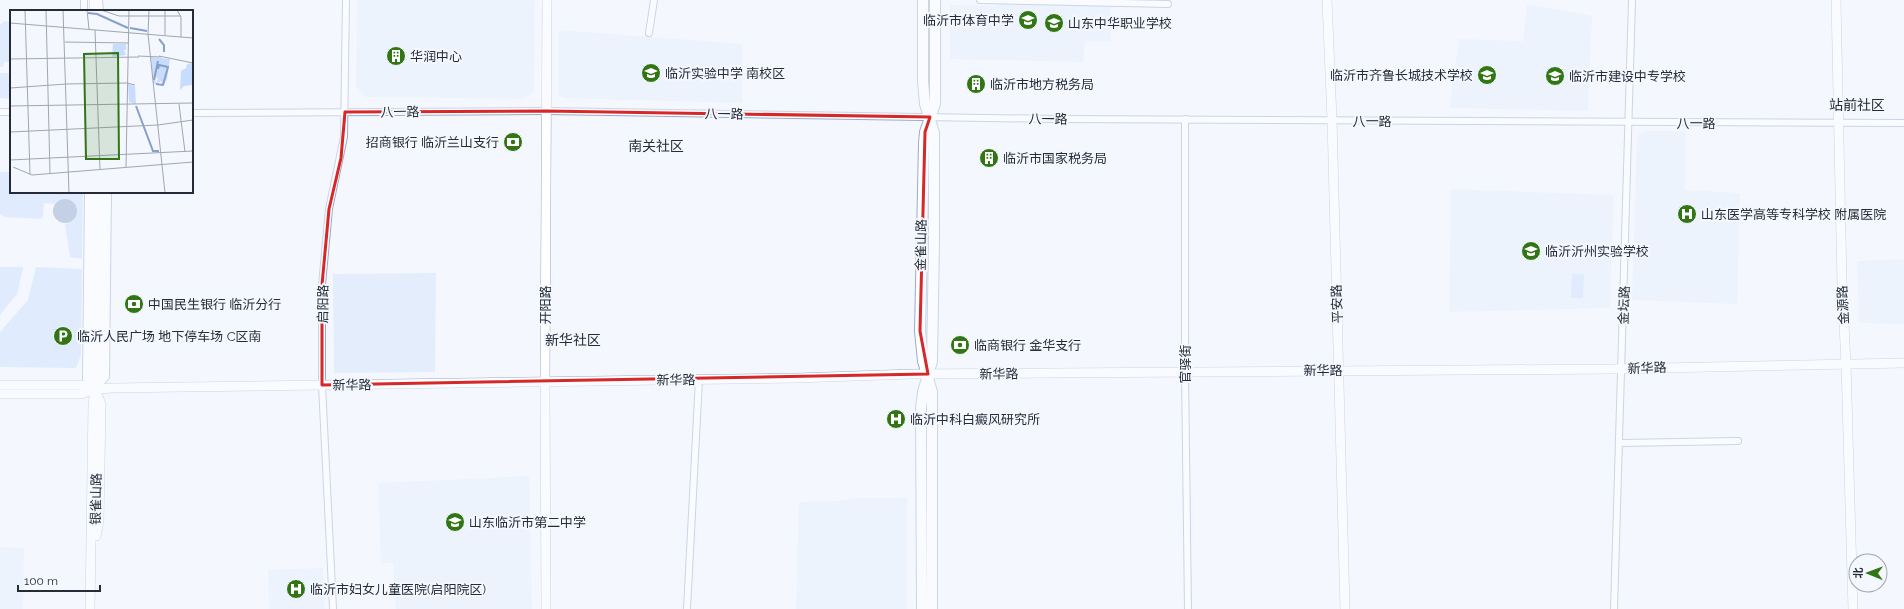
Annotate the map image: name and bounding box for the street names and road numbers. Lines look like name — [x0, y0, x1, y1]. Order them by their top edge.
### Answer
street label: 八一路 — [380, 104, 420, 120]
street label: 八一路 — [704, 106, 744, 122]
street label: 八一路 — [1028, 111, 1068, 127]
street label: 八一路 — [1352, 114, 1392, 129]
street label: 八一路 — [1676, 116, 1716, 131]
street label: 金雀山路 — [913, 219, 929, 271]
street label: 启阳路 — [315, 284, 331, 324]
street label: 平安路 — [1329, 284, 1345, 324]
street label: 开阳路 — [538, 285, 553, 325]
street label: 金坛路 — [1616, 285, 1632, 325]
street label: 金源路 — [1834, 285, 1852, 325]
street label: 官驿街 — [1178, 344, 1193, 384]
street label: 新华路 — [1627, 360, 1667, 376]
street label: 新华路 — [1303, 363, 1343, 378]
street label: 新华路 — [979, 366, 1019, 382]
street label: 新华路 — [656, 372, 696, 388]
street label: 新华路 — [332, 377, 372, 393]
street label: 银雀山路 — [88, 473, 104, 525]

